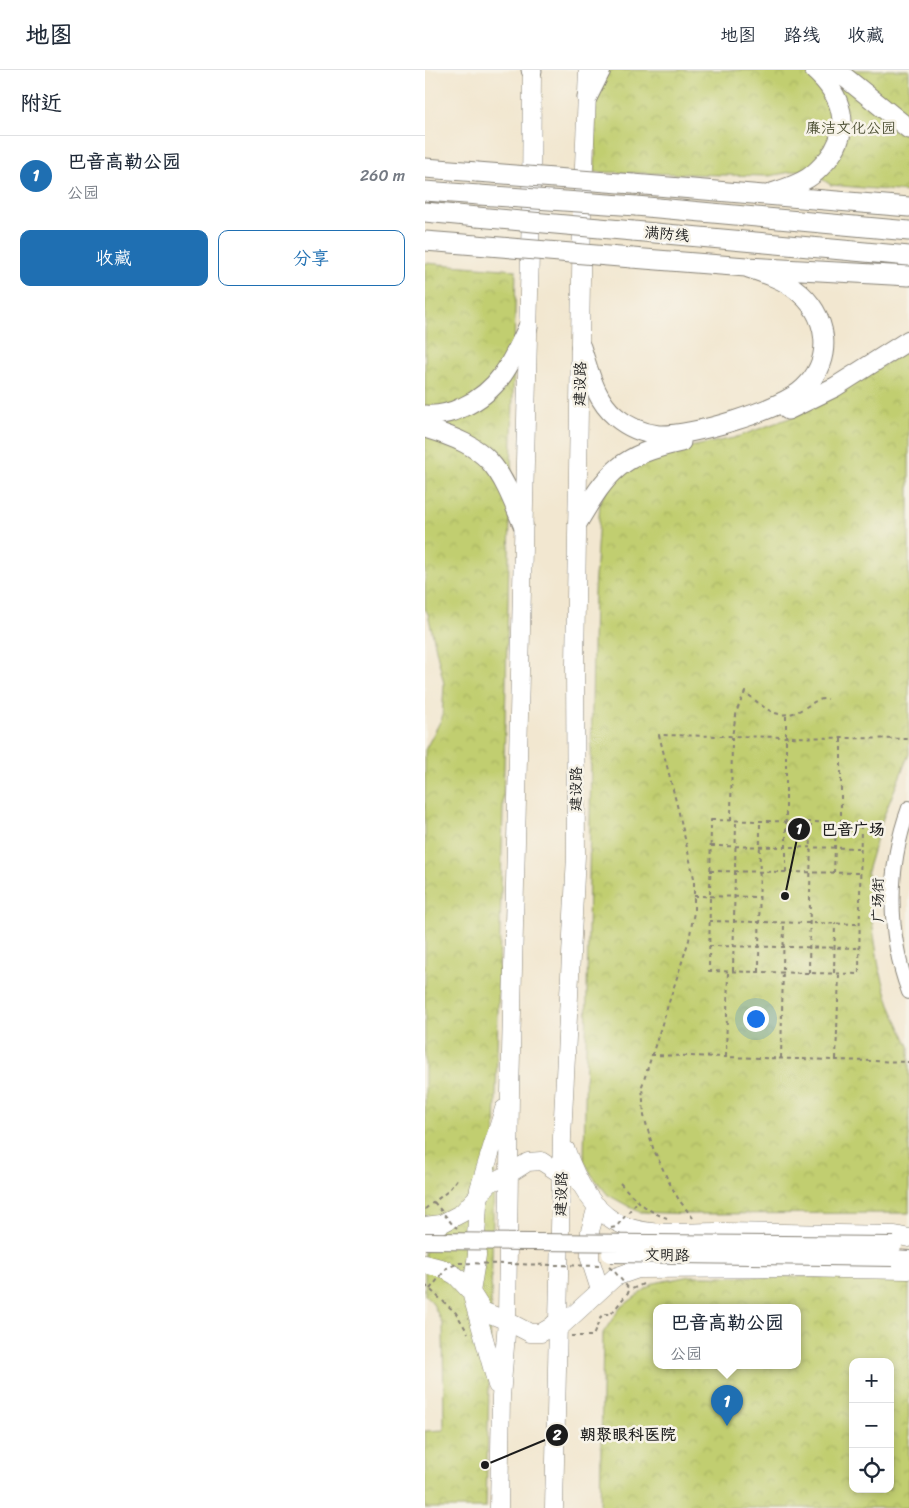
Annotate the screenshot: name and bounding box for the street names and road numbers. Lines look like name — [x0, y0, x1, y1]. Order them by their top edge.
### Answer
street label: 满防线 — [643, 219, 691, 249]
street label: 建设路 — [567, 361, 593, 407]
street label: 建设路 — [563, 766, 589, 812]
street label: 广场街 — [865, 877, 891, 923]
street label: 建设路 — [547, 1171, 575, 1217]
street label: 文明路 — [644, 1242, 690, 1268]

